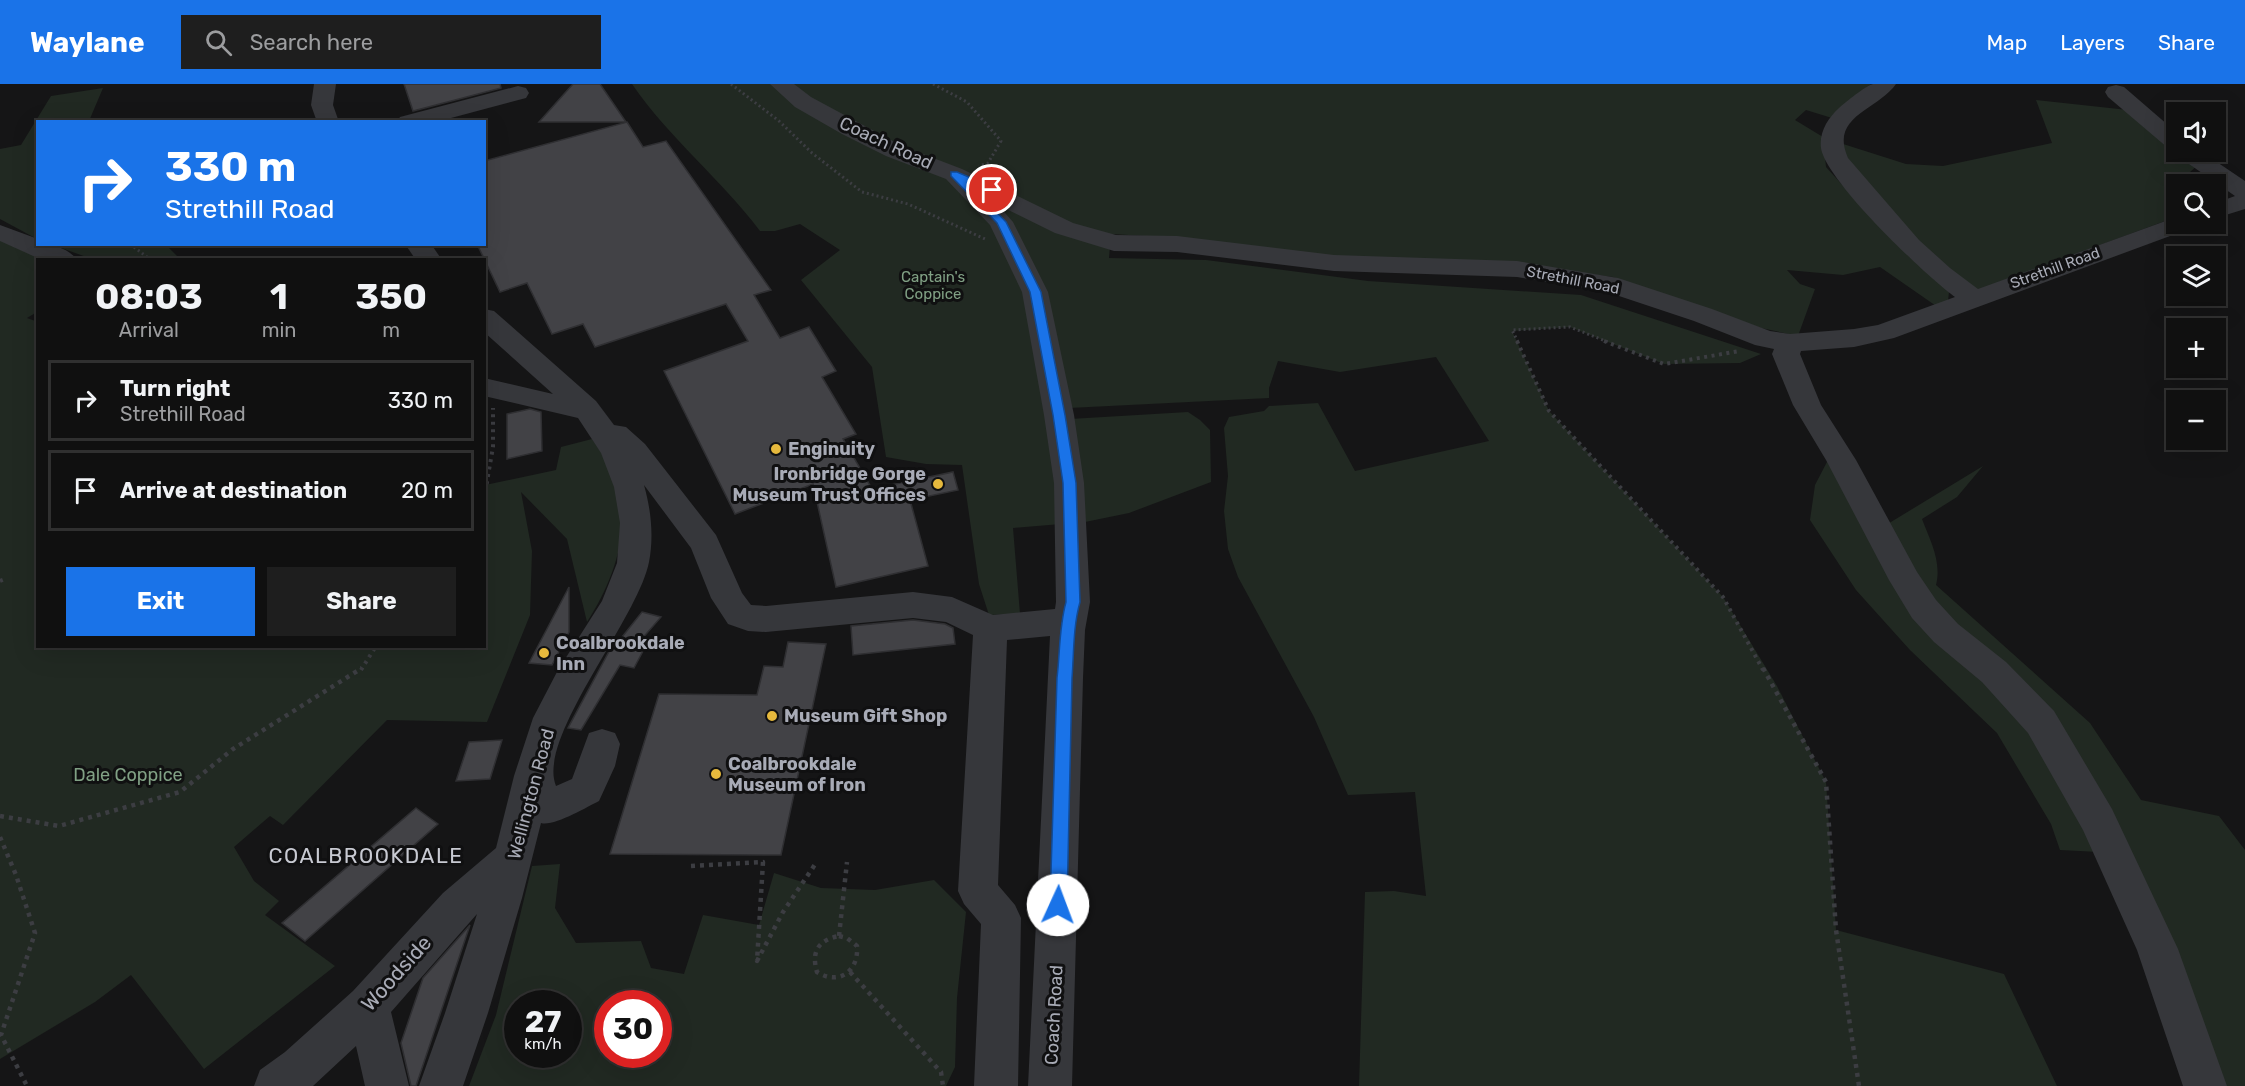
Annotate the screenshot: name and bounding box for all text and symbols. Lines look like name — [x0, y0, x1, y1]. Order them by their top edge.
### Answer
search box — [181, 15, 601, 69]
text: Waylane — [30, 26, 145, 59]
icon: search — [202, 26, 235, 59]
text: Search here — [250, 29, 373, 56]
text: Map — [1986, 30, 2027, 55]
text: Layers — [2060, 30, 2125, 55]
text: Share — [2158, 30, 2215, 55]
map controls — [2166, 102, 2226, 450]
button: sound — [2166, 102, 2226, 162]
street label: Coach Road — [836, 112, 936, 174]
text: 330 m — [165, 142, 296, 192]
icon: right — [66, 144, 144, 222]
pin — [966, 164, 1017, 215]
icon: arrive — [975, 173, 1008, 206]
button: search — [2166, 174, 2226, 234]
text: Strethill Road — [165, 193, 335, 225]
street label: Strethill Road — [2008, 243, 2102, 293]
button: layers — [2166, 246, 2226, 306]
street label: Strethill Road — [1525, 262, 1621, 298]
park label: Captain's Coppice — [901, 268, 965, 303]
text: 08:03 — [95, 275, 203, 318]
text: 1 — [270, 275, 288, 318]
text: 350 — [355, 275, 427, 318]
text: Arrival — [119, 318, 179, 342]
text: min — [262, 318, 296, 342]
text: m — [382, 318, 400, 342]
button: + — [2166, 318, 2226, 378]
text: Turn right — [120, 375, 230, 402]
icon: right — [69, 384, 102, 417]
text: 330 m — [388, 387, 453, 414]
button: − — [2166, 390, 2226, 450]
text: Strethill Road — [120, 402, 246, 426]
place label: Enginuity — [788, 438, 875, 460]
marker: Enginuity — [769, 442, 783, 456]
place label: Ironbridge Gorge Museum Trust Offices — [732, 463, 926, 506]
icon: arrive — [69, 474, 102, 507]
text: Arrive at destination — [120, 477, 347, 504]
text: 20 m — [401, 477, 453, 504]
marker: Ironbridge Gorge Museum Trust Offices — [931, 477, 945, 491]
button: Exit — [66, 567, 255, 636]
button: Share — [267, 567, 456, 636]
place label: Coalbrookdale Inn — [556, 632, 685, 675]
marker: Coalbrookdale Inn — [537, 646, 551, 660]
place label: Museum Gift Shop — [784, 705, 947, 727]
marker: Museum Gift Shop — [765, 709, 779, 723]
street label: Wellington Road — [503, 726, 559, 862]
place label: Coalbrookdale Museum of Iron — [728, 753, 866, 796]
park label: Dale Coppice — [73, 764, 183, 786]
marker: Coalbrookdale Museum of Iron — [709, 767, 723, 781]
district label: COALBROOKDALE — [269, 843, 463, 868]
position arrow — [1026, 873, 1090, 937]
street label: Woodside — [356, 930, 436, 1016]
street label: Coach Road — [1040, 964, 1068, 1066]
speed limit sign: 30 — [594, 990, 672, 1068]
text: 27 — [525, 1004, 561, 1040]
text: km/h — [524, 1035, 562, 1053]

